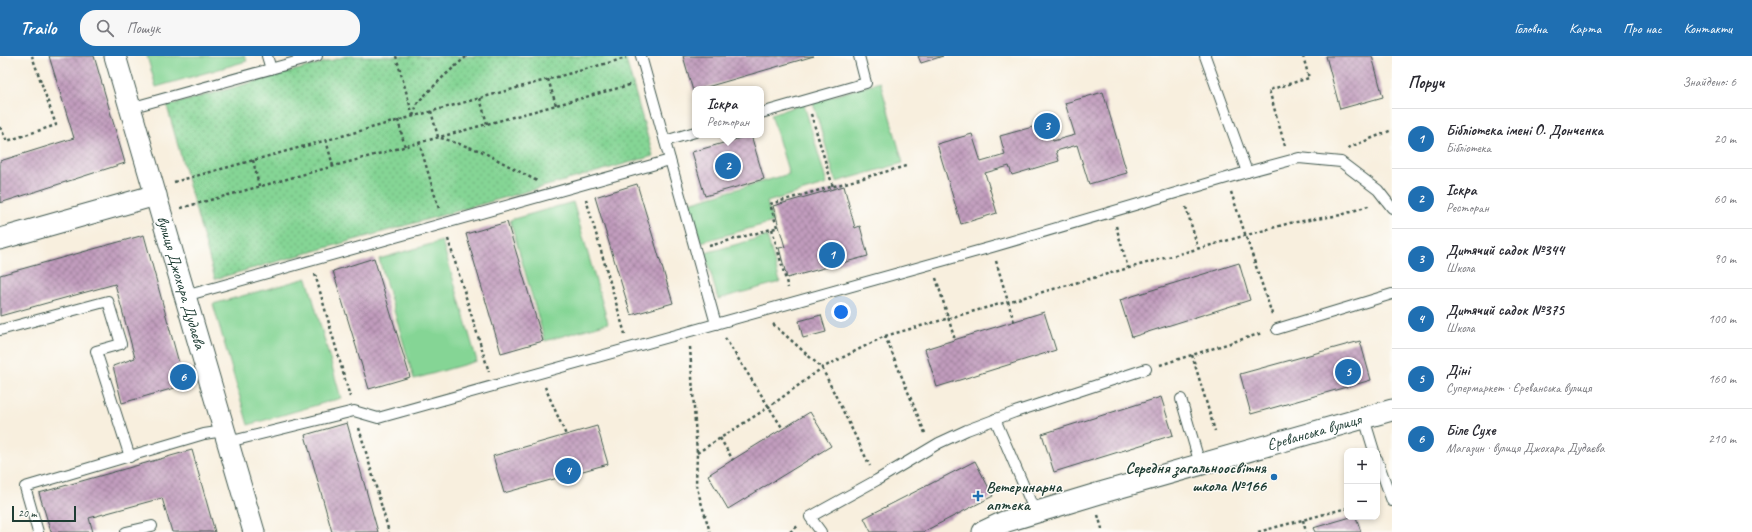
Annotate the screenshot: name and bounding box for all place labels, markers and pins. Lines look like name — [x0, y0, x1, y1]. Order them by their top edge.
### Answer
pin: 3 — [1034, 111, 1060, 141]
pin: 2 — [715, 151, 741, 181]
pin: 1 — [819, 240, 845, 270]
pin: 5 — [1335, 357, 1361, 387]
pin: 6 — [170, 362, 196, 392]
pin: 4 — [555, 456, 581, 486]
place label: Середня загальноосвітня школа №166 — [1125, 458, 1267, 496]
marker: Середня загальноосвітня школа №166 — [1269, 472, 1279, 482]
place label: Ветеринарна аптека — [986, 477, 1063, 515]
marker: Ветеринарна аптека — [973, 491, 983, 501]

